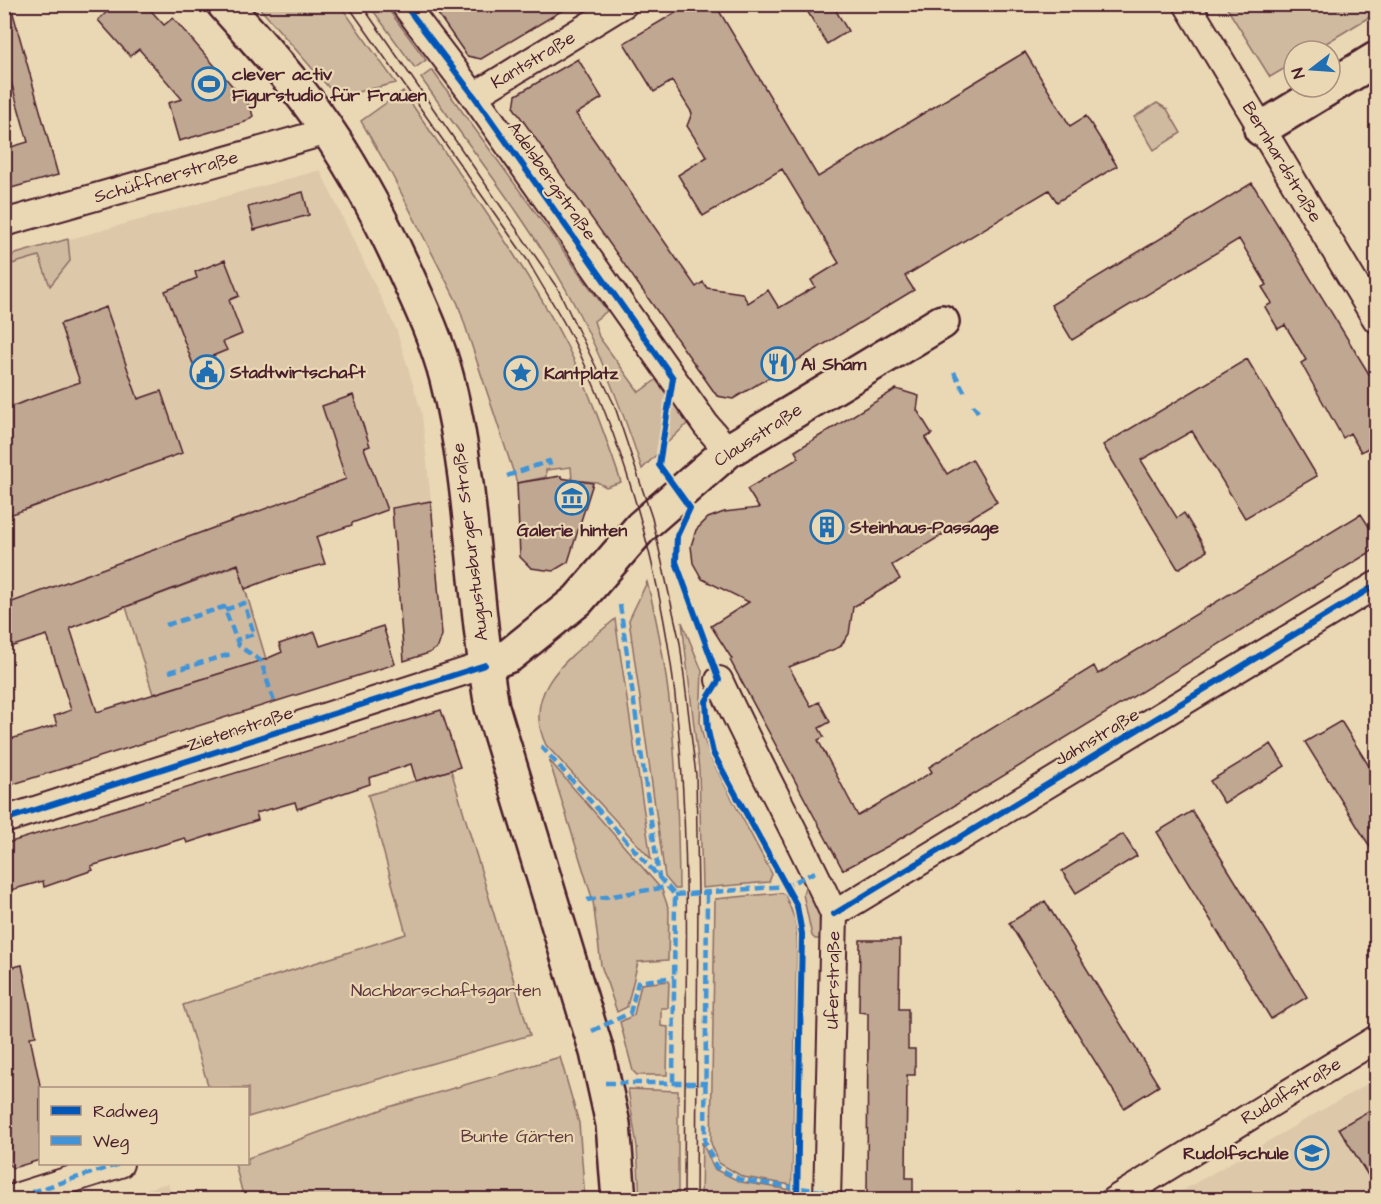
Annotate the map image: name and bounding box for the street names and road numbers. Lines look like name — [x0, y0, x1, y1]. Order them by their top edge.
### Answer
street label: Kantstraße — [486, 25, 580, 95]
street label: Bernhardstraße — [1236, 97, 1328, 227]
street label: Adelsbergstraße — [501, 117, 602, 246]
street label: Schüffnerstraße — [91, 144, 241, 210]
street label: Clausstraße — [709, 397, 807, 473]
street label: Augustusburger Straße — [445, 441, 496, 642]
street label: Zietenstraße — [184, 700, 297, 758]
street label: Jahnstraße — [1050, 702, 1144, 772]
street label: Uferstraße — [820, 930, 846, 1029]
street label: Rudolfstraße — [1236, 1051, 1346, 1131]

